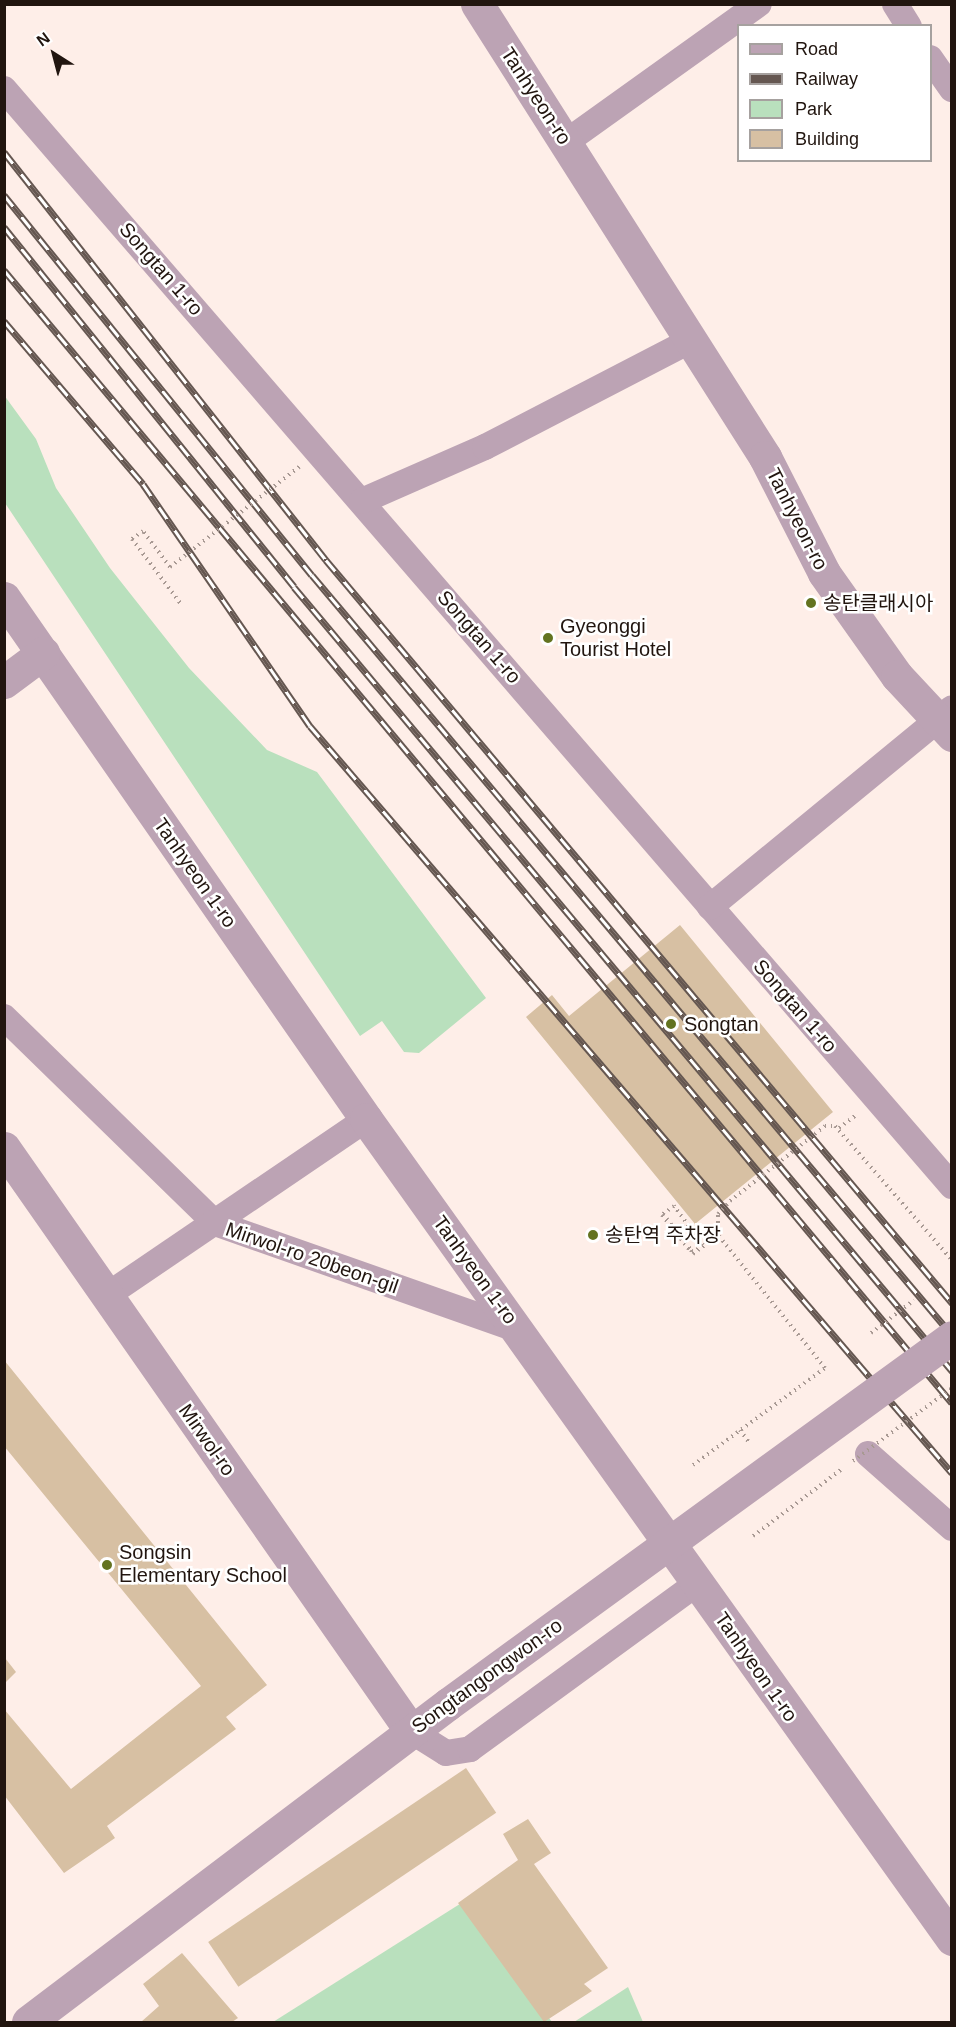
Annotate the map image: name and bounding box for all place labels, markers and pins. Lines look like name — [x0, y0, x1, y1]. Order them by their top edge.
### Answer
place label: 송탄클래시아 — [823, 591, 933, 615]
marker: 송탄클래시아 — [804, 596, 818, 610]
place label: Gyeonggi Tourist Hotel — [560, 614, 671, 661]
marker: Gyeonggi Tourist Hotel — [541, 631, 555, 645]
place label: Songtan — [684, 1012, 759, 1036]
marker: Songtan — [662, 1015, 680, 1033]
place label: 송탄역 주차장 — [605, 1223, 721, 1247]
marker: 송탄역 주차장 — [586, 1228, 600, 1242]
place label: Songsin Elementary School — [119, 1541, 287, 1588]
marker: Songsin Elementary School — [100, 1558, 114, 1572]

